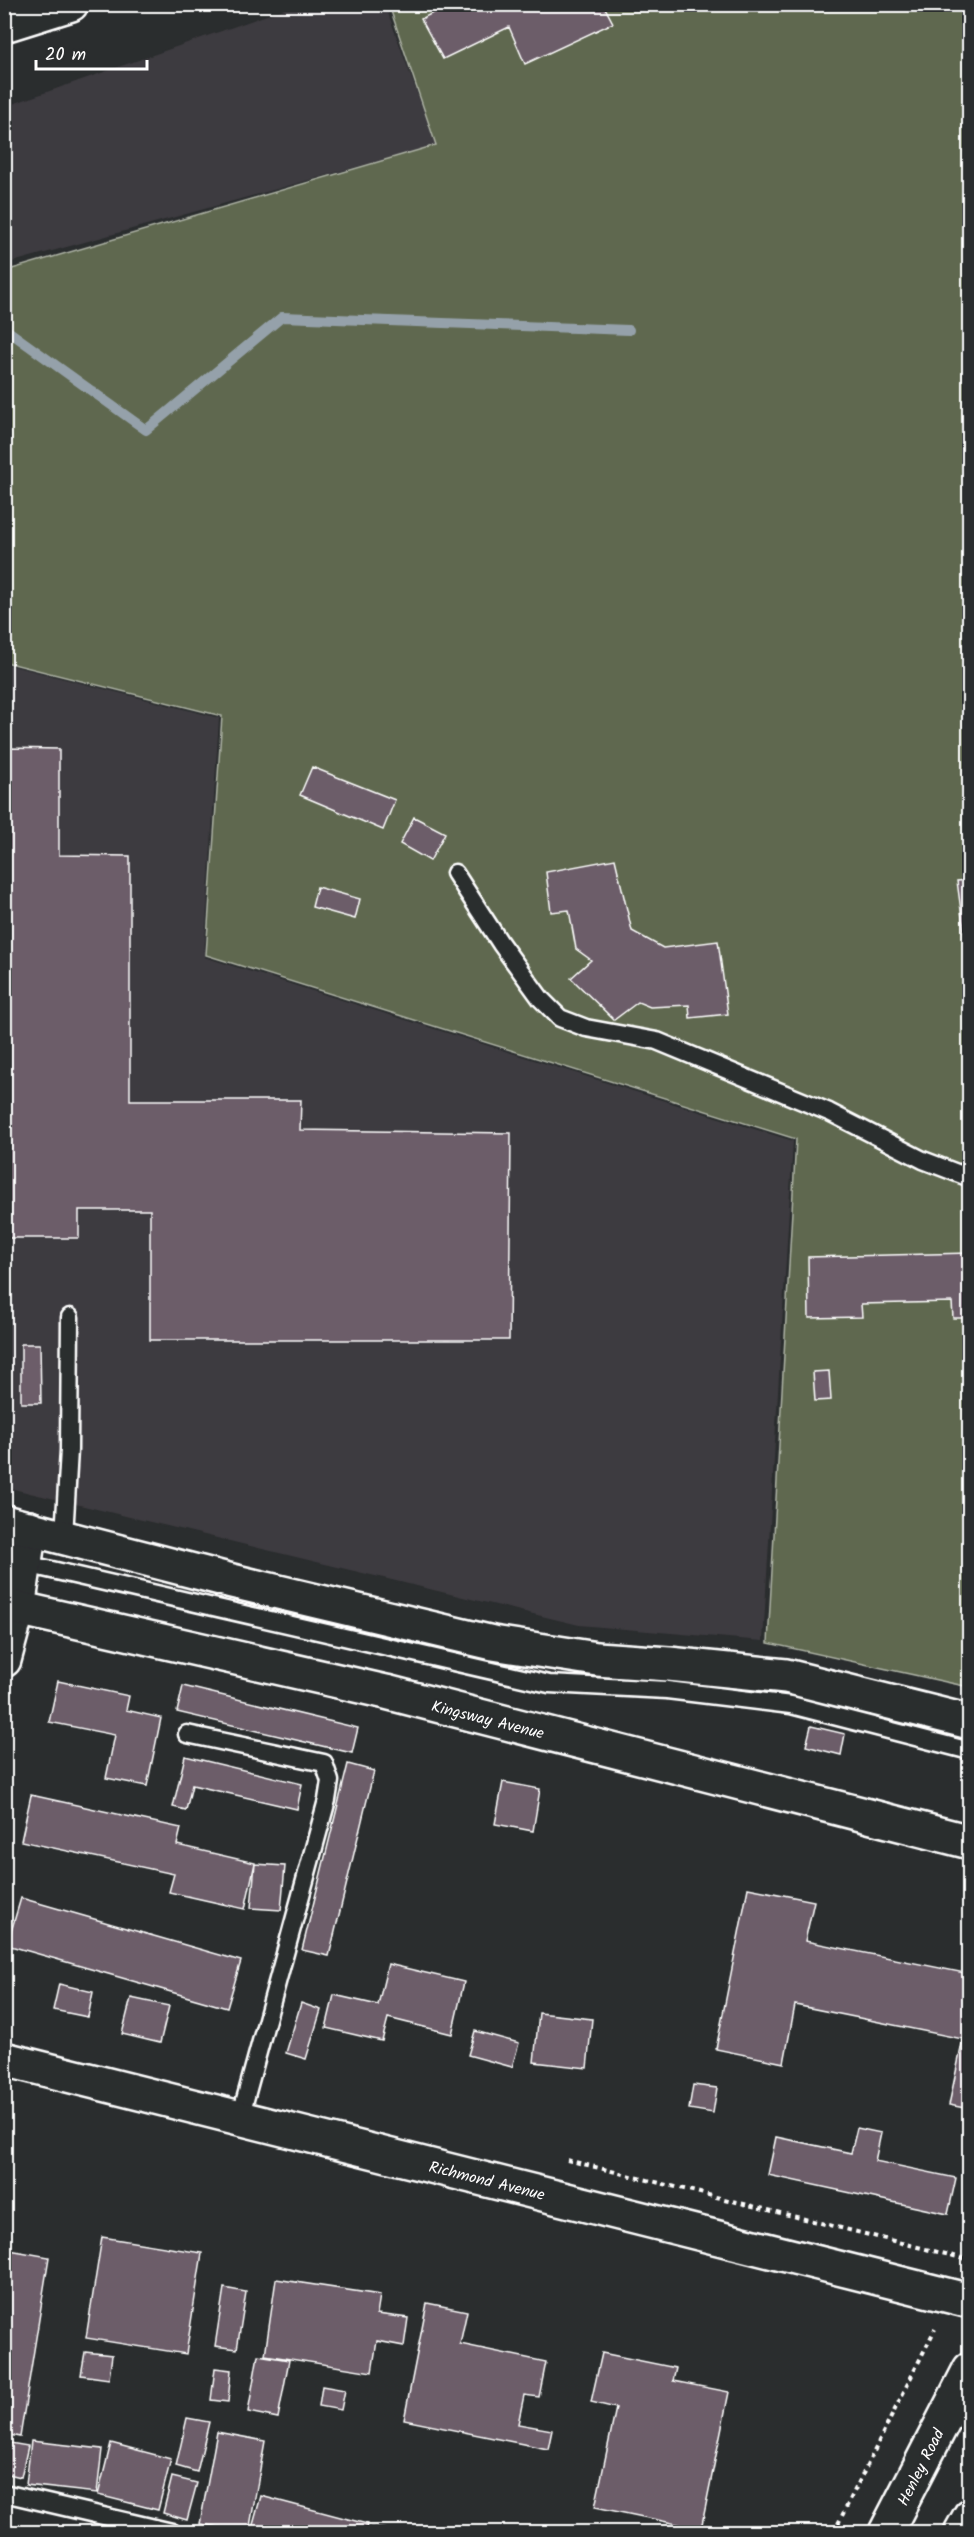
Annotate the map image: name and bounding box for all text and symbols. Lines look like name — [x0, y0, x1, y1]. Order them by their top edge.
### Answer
scale bar — [36, 33, 147, 71]
text: 20 m — [45, 41, 86, 70]
street label: Kingsway Avenue — [429, 1694, 547, 1747]
street label: Richmond Avenue — [426, 2155, 547, 2208]
street label: Henley Road — [891, 2424, 952, 2511]

